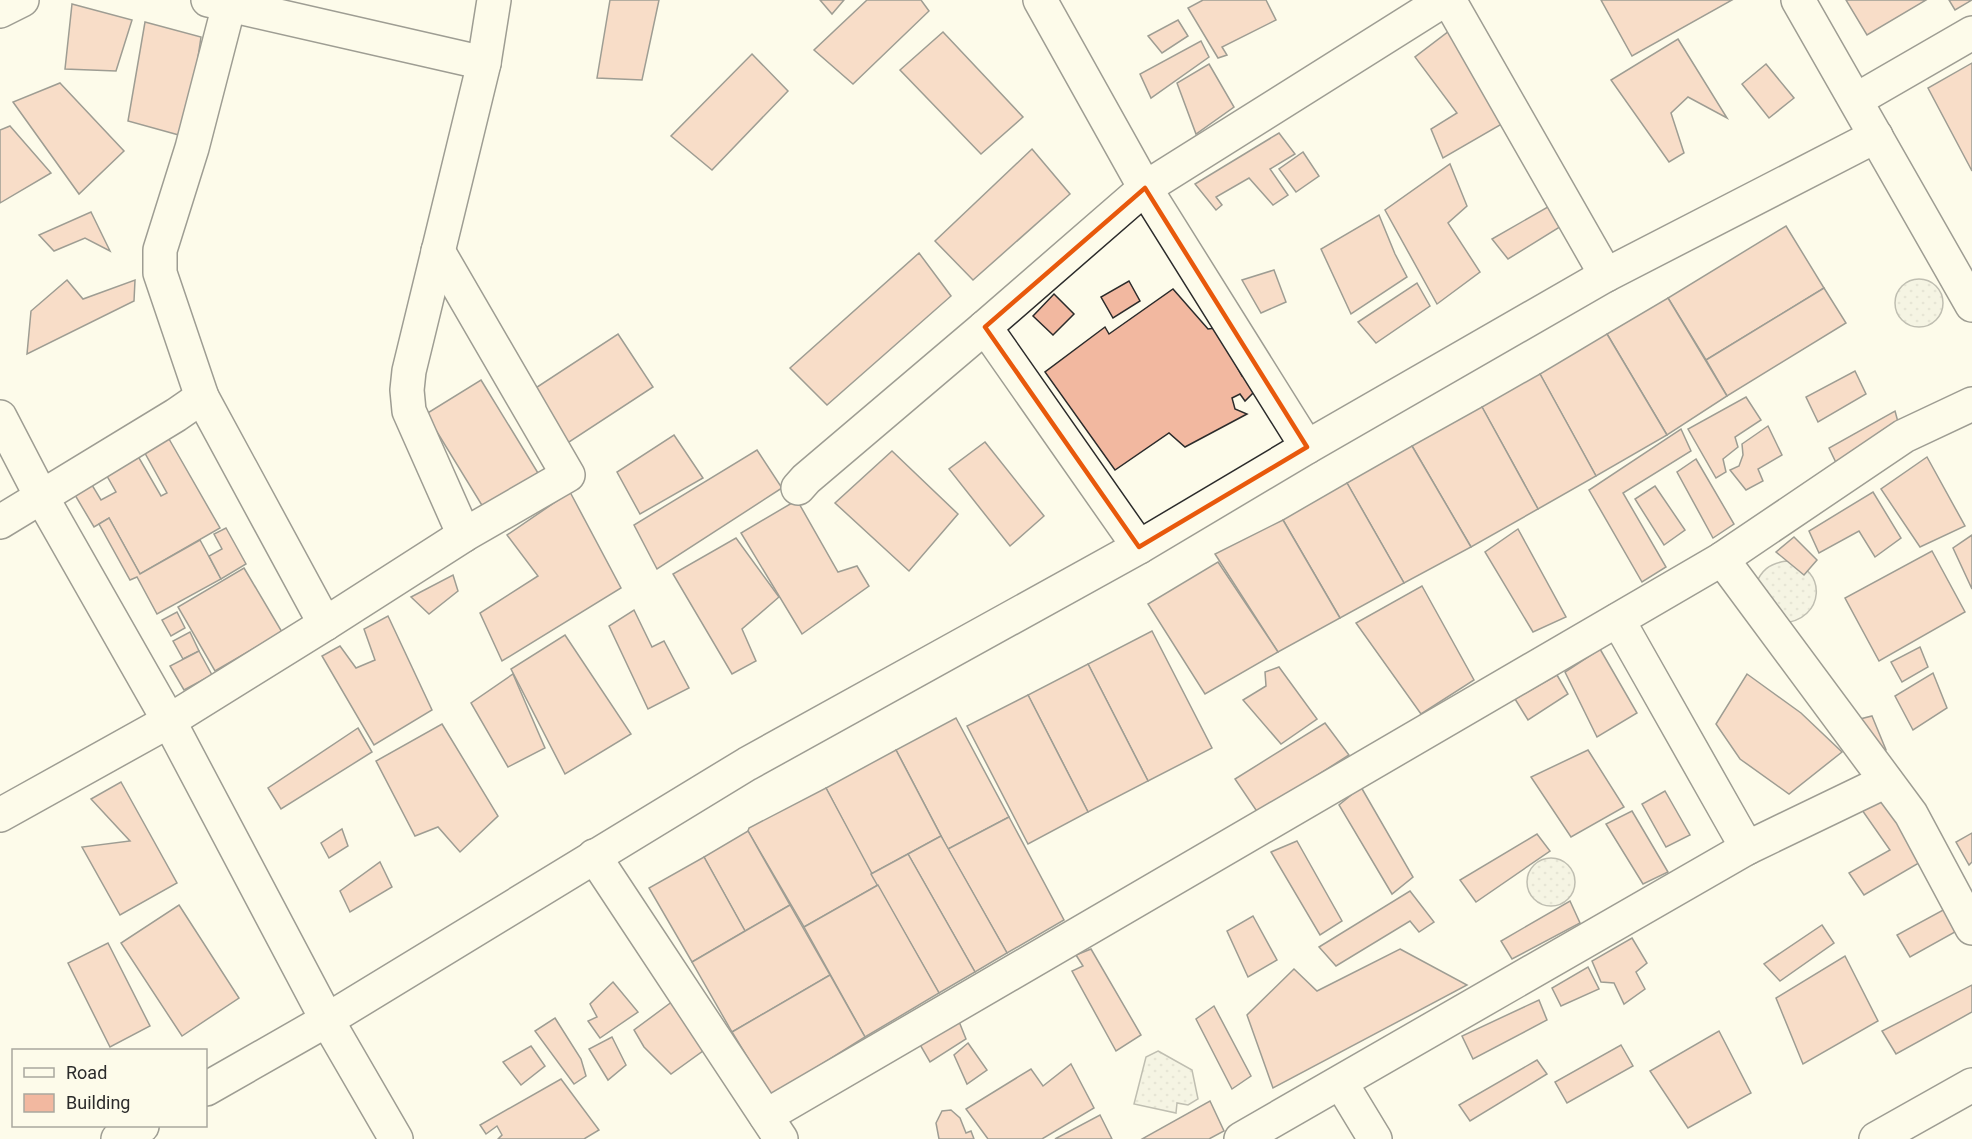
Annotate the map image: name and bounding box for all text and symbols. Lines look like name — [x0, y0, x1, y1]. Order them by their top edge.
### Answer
legend — [12, 1049, 207, 1127]
text: Road — [66, 1062, 107, 1083]
text: Building — [66, 1092, 130, 1113]

